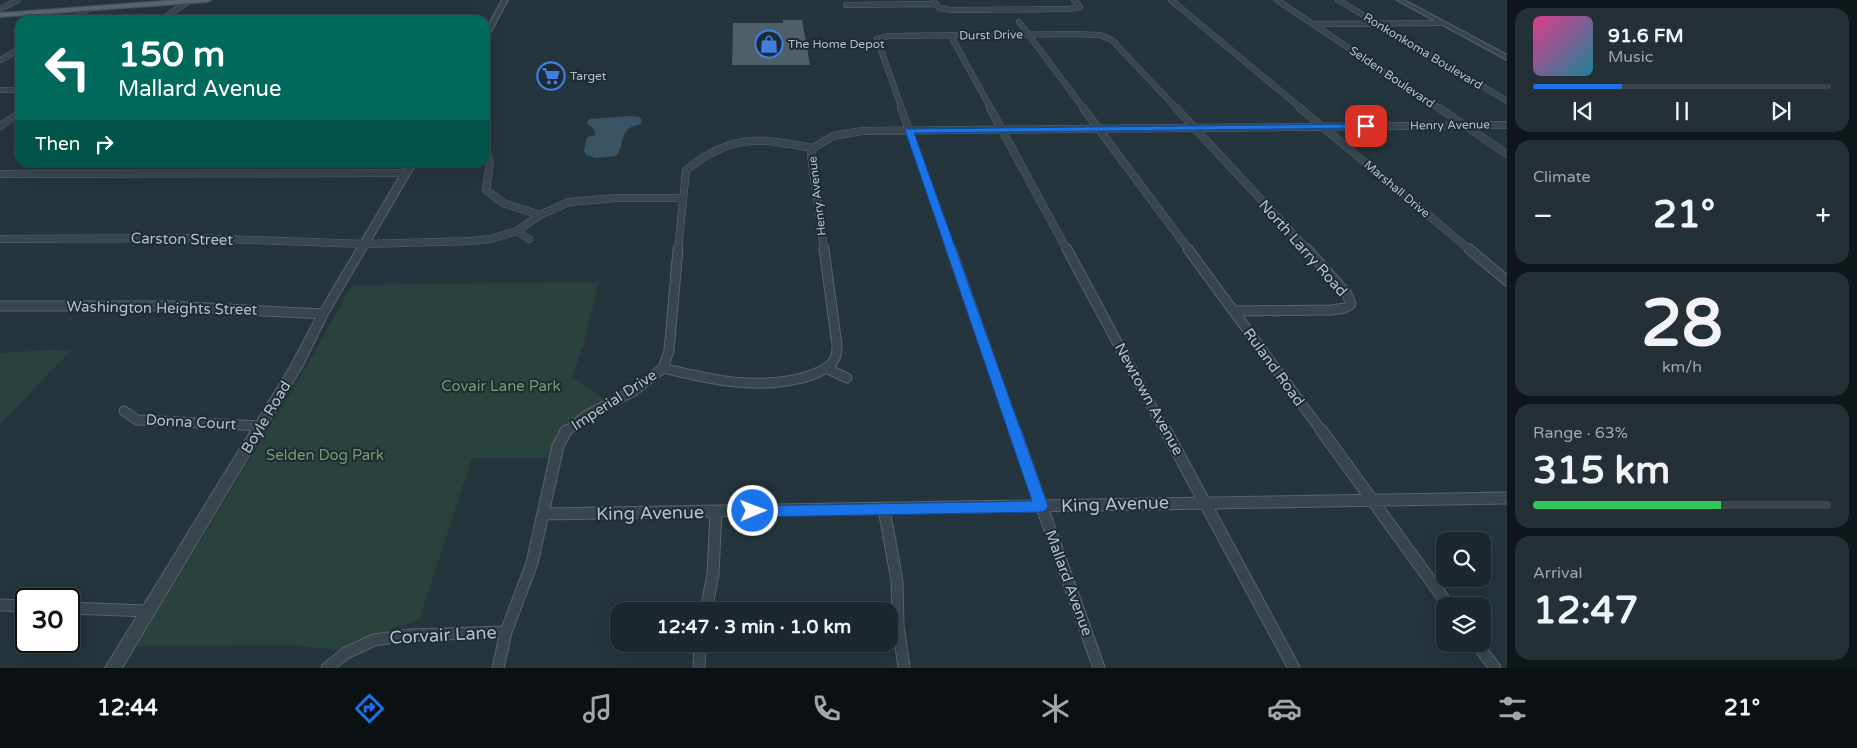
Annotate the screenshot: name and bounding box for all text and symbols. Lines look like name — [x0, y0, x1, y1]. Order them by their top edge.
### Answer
street label: Ronkonkoma Boulevard — [1361, 10, 1485, 92]
text: 91.6 FM — [1608, 25, 1684, 47]
street label: Durst Drive — [959, 27, 1023, 43]
shop icon: The Home Depot — [754, 29, 784, 59]
text: 150 m — [118, 34, 225, 76]
icon: left — [35, 35, 100, 100]
place label: The Home Depot — [788, 37, 885, 51]
street label: Selden Boulevard — [1347, 43, 1437, 111]
text: Music — [1608, 47, 1653, 67]
supermarket icon: Target — [536, 61, 566, 91]
place label: Target — [570, 69, 607, 83]
text: Mallard Avenue — [118, 76, 281, 102]
icon: previous — [1569, 97, 1597, 125]
icon: pause — [1668, 97, 1696, 125]
icon: next — [1767, 97, 1795, 125]
pin — [1345, 105, 1387, 147]
icon: arrive — [1352, 112, 1380, 140]
street label: Henry Avenue — [1410, 117, 1490, 133]
icon: right — [90, 130, 118, 158]
text: Then — [35, 133, 80, 155]
street label: Henry Avenue — [805, 155, 829, 237]
street label: Marshall Drive — [1361, 157, 1433, 221]
text: Climate — [1533, 167, 1591, 187]
text: 21° — [1653, 192, 1715, 238]
street label: North Larry Road — [1255, 196, 1351, 300]
text: − — [1533, 199, 1553, 233]
text: + — [1815, 199, 1831, 233]
street label: Carston Street — [131, 229, 234, 249]
text: 28 — [1641, 285, 1723, 364]
street label: Washington Heights Street — [66, 297, 258, 319]
street label: Ruland Road — [1240, 324, 1308, 410]
street label: Newtown Avenue — [1111, 340, 1187, 458]
text: km/h — [1662, 357, 1702, 377]
street label: Imperial Drive — [568, 366, 660, 434]
park label: Covair Lane Park — [441, 377, 561, 395]
street label: Boyle Road — [237, 378, 295, 456]
street label: Donna Court — [145, 411, 237, 433]
text: Range · 63% — [1533, 423, 1628, 443]
park label: Selden Dog Park — [266, 446, 384, 464]
text: 315 km — [1533, 448, 1670, 494]
position arrow — [726, 484, 778, 536]
street label: King Avenue — [1061, 491, 1169, 517]
street label: King Avenue — [596, 501, 704, 525]
street label: Mallard Avenue — [1041, 528, 1097, 638]
map controls — [1436, 532, 1491, 652]
button: search — [1436, 532, 1491, 587]
text: Arrival — [1533, 563, 1582, 583]
speed limit sign: 30 — [15, 588, 80, 653]
text: 12:47 — [1533, 588, 1638, 634]
button: layers — [1436, 597, 1491, 652]
text: 12:47 · 3 min · 1.0 km — [657, 616, 851, 638]
street label: Corvair Lane — [389, 621, 497, 649]
icon: directions — [352, 691, 387, 726]
icon: music — [580, 691, 615, 726]
icon: phone — [809, 691, 844, 726]
icon: climate — [1038, 691, 1073, 726]
icon: car — [1267, 691, 1302, 726]
icon: filters — [1495, 691, 1530, 726]
text: 12:44 — [97, 695, 158, 721]
text: 21° — [1724, 695, 1760, 721]

